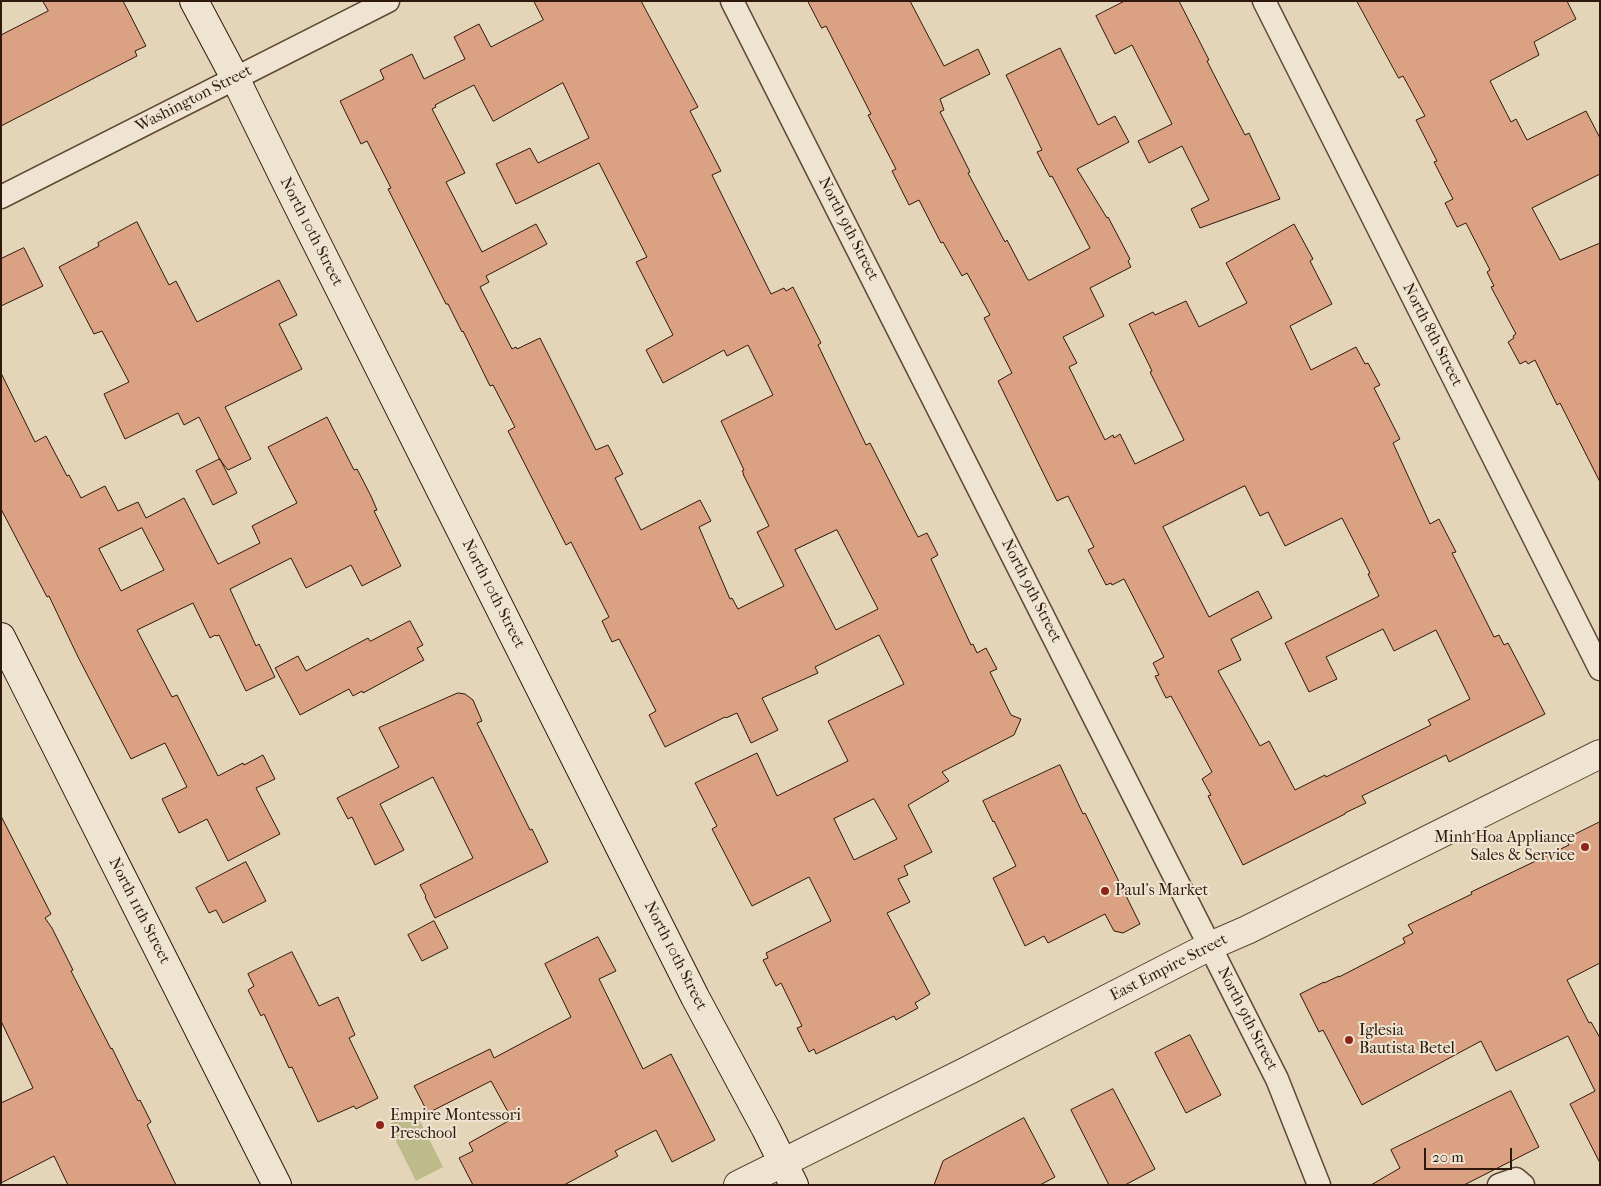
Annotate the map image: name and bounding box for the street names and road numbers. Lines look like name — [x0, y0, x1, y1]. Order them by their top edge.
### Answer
street label: Washington Street — [132, 61, 256, 137]
street label: North 10th Street — [275, 174, 347, 290]
street label: North 9th Street — [814, 174, 882, 284]
street label: North 8th Street — [1398, 280, 1466, 390]
street label: North 10th Street — [457, 536, 529, 652]
street label: North 9th Street — [997, 536, 1065, 646]
street label: North 11th Street — [104, 855, 174, 967]
street label: North 10th Street — [639, 898, 711, 1014]
street label: East Empire Street — [1107, 930, 1231, 1006]
street label: North 9th Street — [1213, 964, 1281, 1074]

